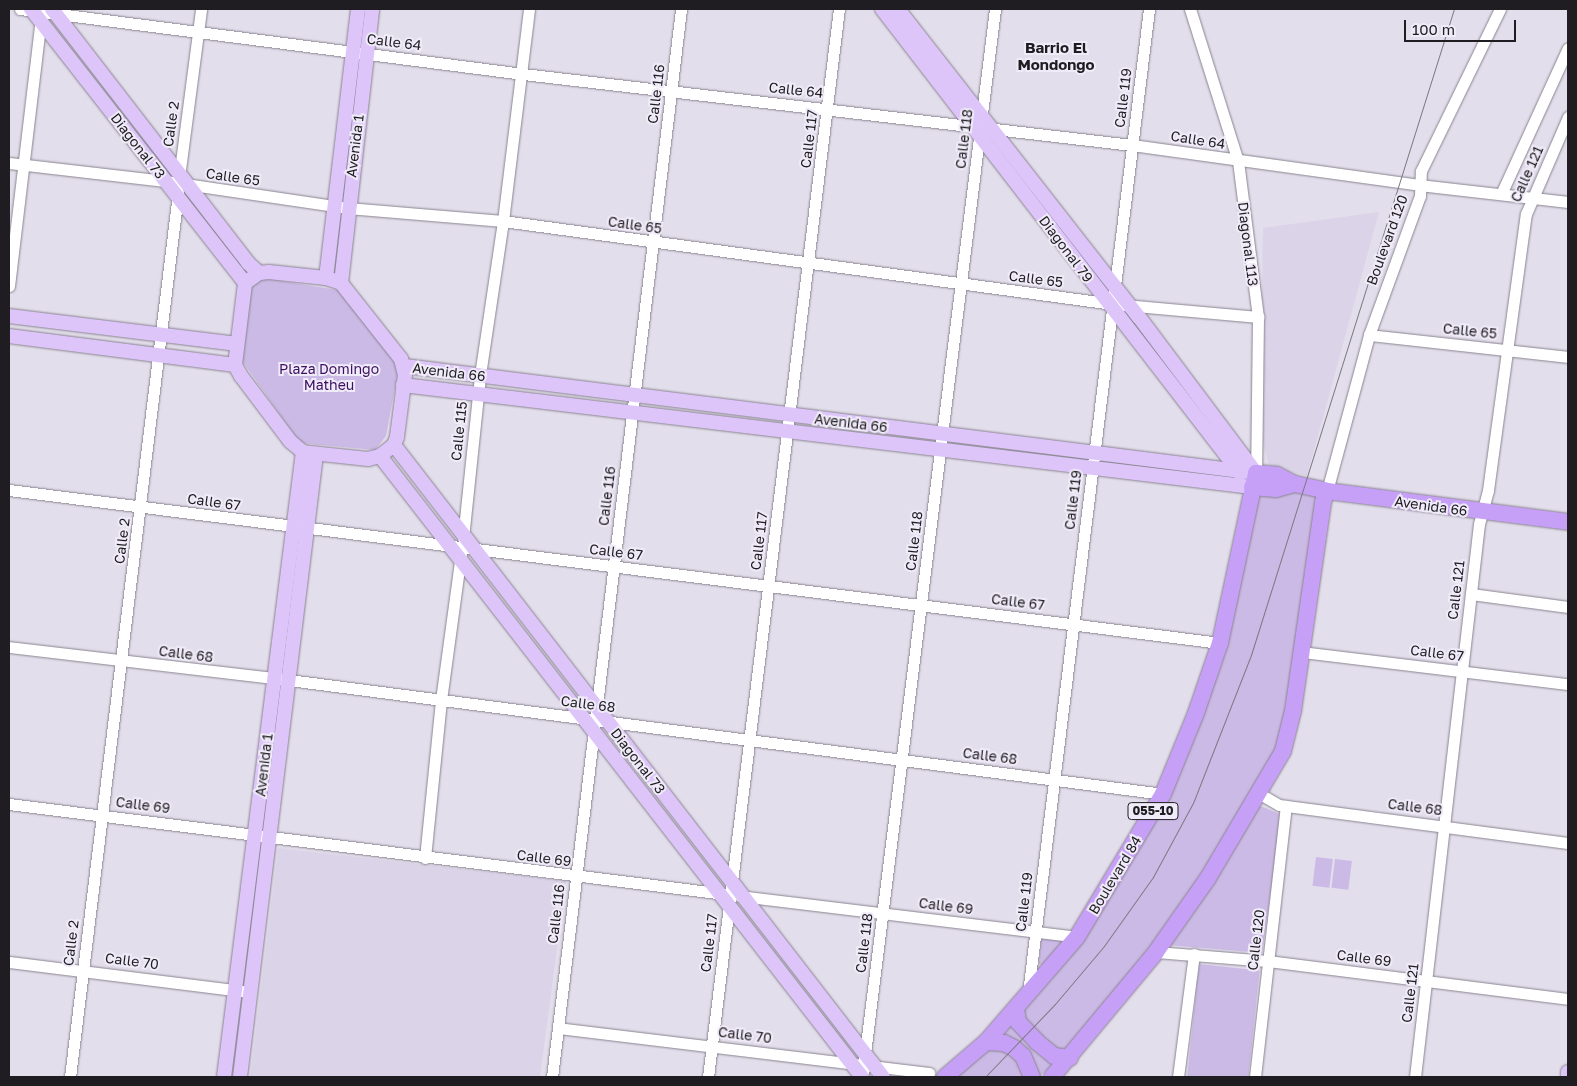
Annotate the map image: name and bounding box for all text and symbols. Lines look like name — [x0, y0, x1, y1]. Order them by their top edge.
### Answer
scale bar — [1407, 10, 1520, 42]
text: 100 m — [1412, 20, 1455, 38]
street label: Calle 64 — [366, 30, 422, 54]
district label: Barrio El Mondongo — [1018, 38, 1094, 73]
street label: Calle 116 — [644, 63, 668, 125]
street label: Calle 119 — [1111, 67, 1135, 129]
street label: Calle 64 — [768, 79, 824, 101]
street label: Calle 2 — [159, 100, 183, 148]
street label: Calle 118 — [952, 108, 976, 170]
street label: Calle 117 — [797, 109, 821, 169]
street label: Diagonal 73 — [107, 110, 169, 182]
street label: Avenida 1 — [343, 114, 367, 178]
street label: Calle 64 — [1170, 127, 1226, 153]
street label: Calle 121 — [1507, 143, 1547, 205]
street label: Calle 65 — [205, 165, 261, 189]
street label: Boulevard 120 — [1363, 193, 1411, 287]
street label: Diagonal 113 — [1234, 201, 1262, 287]
street label: Diagonal 79 — [1036, 212, 1096, 286]
street label: Calle 65 — [607, 213, 663, 237]
street label: Calle 65 — [1008, 267, 1064, 291]
street label: Calle 65 — [1442, 320, 1498, 342]
street label: Avenida 66 — [411, 359, 487, 385]
park label: Plaza Domingo Matheu — [279, 361, 379, 394]
street label: Calle 115 — [448, 401, 470, 461]
street label: Avenida 66 — [813, 410, 889, 436]
street label: Calle 116 — [595, 465, 619, 527]
street label: Calle 119 — [1061, 469, 1085, 531]
street label: Calle 67 — [186, 490, 242, 514]
street label: Avenida 66 — [1393, 493, 1469, 519]
street label: Calle 118 — [902, 510, 926, 572]
street label: Calle 117 — [747, 511, 771, 571]
street label: Calle 2 — [111, 517, 133, 565]
street label: Calle 67 — [588, 540, 644, 564]
street label: Calle 121 — [1444, 559, 1468, 621]
street label: Calle 67 — [990, 590, 1046, 614]
street label: Calle 67 — [1409, 641, 1465, 665]
street label: Calle 68 — [158, 642, 214, 666]
street label: Calle 68 — [560, 692, 616, 716]
street label: Diagonal 73 — [607, 725, 669, 797]
street label: Avenida 1 — [252, 733, 276, 797]
street label: Calle 68 — [962, 744, 1018, 768]
street label: Calle 69 — [115, 793, 171, 817]
street label: Calle 68 — [1387, 795, 1443, 819]
road number: 055-10 — [1127, 801, 1179, 820]
street label: Boulevard 84 — [1085, 833, 1145, 917]
street label: Calle 69 — [516, 846, 572, 870]
street label: Calle 119 — [1012, 871, 1036, 933]
street label: Calle 116 — [544, 883, 568, 945]
street label: Calle 69 — [918, 894, 974, 918]
street label: Calle 120 — [1244, 908, 1268, 972]
street label: Calle 118 — [852, 912, 876, 974]
street label: Calle 117 — [697, 913, 721, 973]
street label: Calle 2 — [60, 919, 82, 967]
street label: Calle 69 — [1336, 946, 1392, 970]
street label: Calle 70 — [104, 949, 160, 973]
street label: Calle 121 — [1398, 962, 1422, 1024]
street label: Calle 70 — [717, 1023, 773, 1047]

